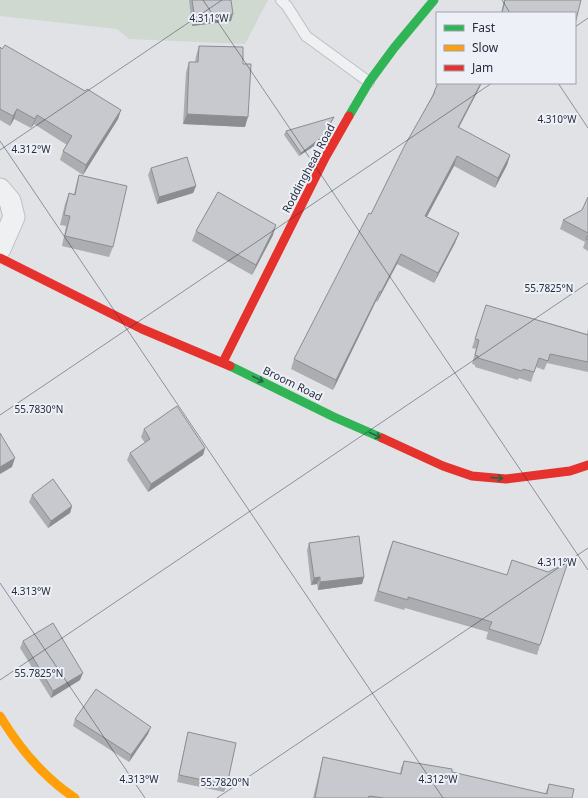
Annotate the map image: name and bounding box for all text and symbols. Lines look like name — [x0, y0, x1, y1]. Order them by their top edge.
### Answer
text: 4.311°W — [189, 11, 229, 25]
legend — [436, 12, 576, 84]
text: Fast — [472, 19, 496, 36]
text: Slow — [472, 39, 499, 56]
text: Jam — [471, 59, 493, 76]
text: 4.310°W — [537, 112, 577, 126]
street label: Roddinghead Road — [278, 121, 338, 215]
text: 4.312°W — [11, 142, 51, 156]
text: 55.7825°N — [525, 281, 573, 295]
street label: Broom Road — [261, 362, 325, 404]
one-way arrow — [252, 376, 264, 384]
text: 55.7830°N — [15, 402, 63, 416]
one-way arrow — [369, 432, 381, 439]
one-way arrow — [490, 475, 503, 482]
text: 4.311°W — [537, 555, 577, 569]
text: 4.313°W — [11, 584, 51, 598]
text: 55.7825°N — [15, 666, 63, 680]
text: 4.313°W — [119, 772, 159, 786]
text: 4.312°W — [418, 772, 458, 786]
text: 55.7820°N — [201, 775, 249, 789]

